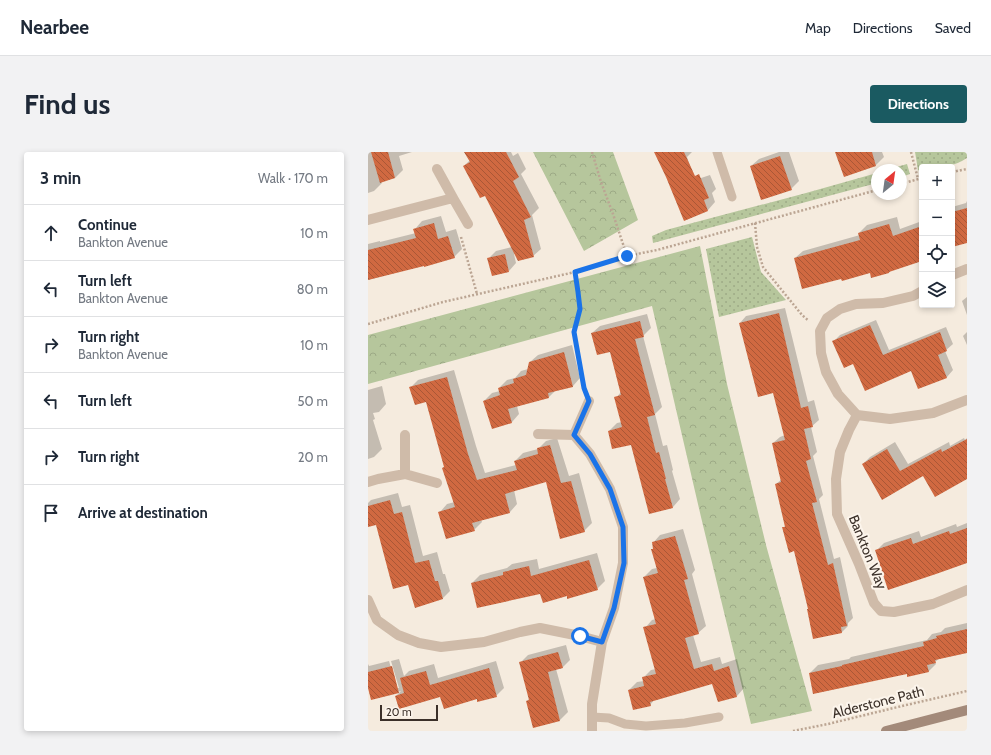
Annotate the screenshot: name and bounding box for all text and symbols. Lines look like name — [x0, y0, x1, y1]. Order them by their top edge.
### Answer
text: Nearbee — [20, 16, 89, 39]
text: Map — [805, 19, 831, 37]
text: Directions — [853, 19, 913, 37]
text: Saved — [935, 19, 971, 37]
button: Directions — [870, 85, 967, 123]
text: Find us — [24, 87, 110, 121]
north arrow — [871, 164, 907, 200]
map controls — [919, 164, 955, 308]
button: + — [919, 164, 955, 200]
text: 3 min — [40, 168, 81, 188]
text: Walk · 170 m — [258, 170, 328, 186]
button: − — [919, 200, 955, 236]
text: Continue — [78, 216, 137, 234]
icon: ahead — [40, 222, 62, 244]
text: 10 m — [300, 225, 328, 241]
text: Bankton Avenue — [78, 234, 168, 250]
button: locate — [919, 236, 955, 272]
route end — [618, 247, 636, 265]
text: Turn left — [78, 272, 132, 290]
button: layers — [919, 272, 955, 308]
icon: left — [40, 278, 62, 300]
text: 80 m — [297, 281, 328, 297]
text: Bankton Avenue — [78, 290, 168, 306]
text: Turn right — [78, 328, 139, 346]
icon: right — [40, 334, 62, 356]
text: 10 m — [300, 337, 328, 353]
text: Bankton Avenue — [78, 346, 168, 362]
icon: left — [40, 390, 62, 412]
text: Turn left — [78, 392, 132, 410]
text: 50 m — [298, 393, 328, 409]
icon: right — [40, 446, 62, 468]
text: Turn right — [78, 448, 139, 466]
text: 20 m — [298, 449, 328, 465]
icon: arrive — [40, 502, 62, 524]
text: Arrive at destination — [78, 504, 208, 522]
street label: Bankton Way — [845, 512, 891, 592]
route start — [571, 627, 589, 645]
street label: Alderstone Path — [830, 682, 926, 722]
scale bar — [380, 703, 438, 722]
text: 20 m — [386, 705, 412, 719]

